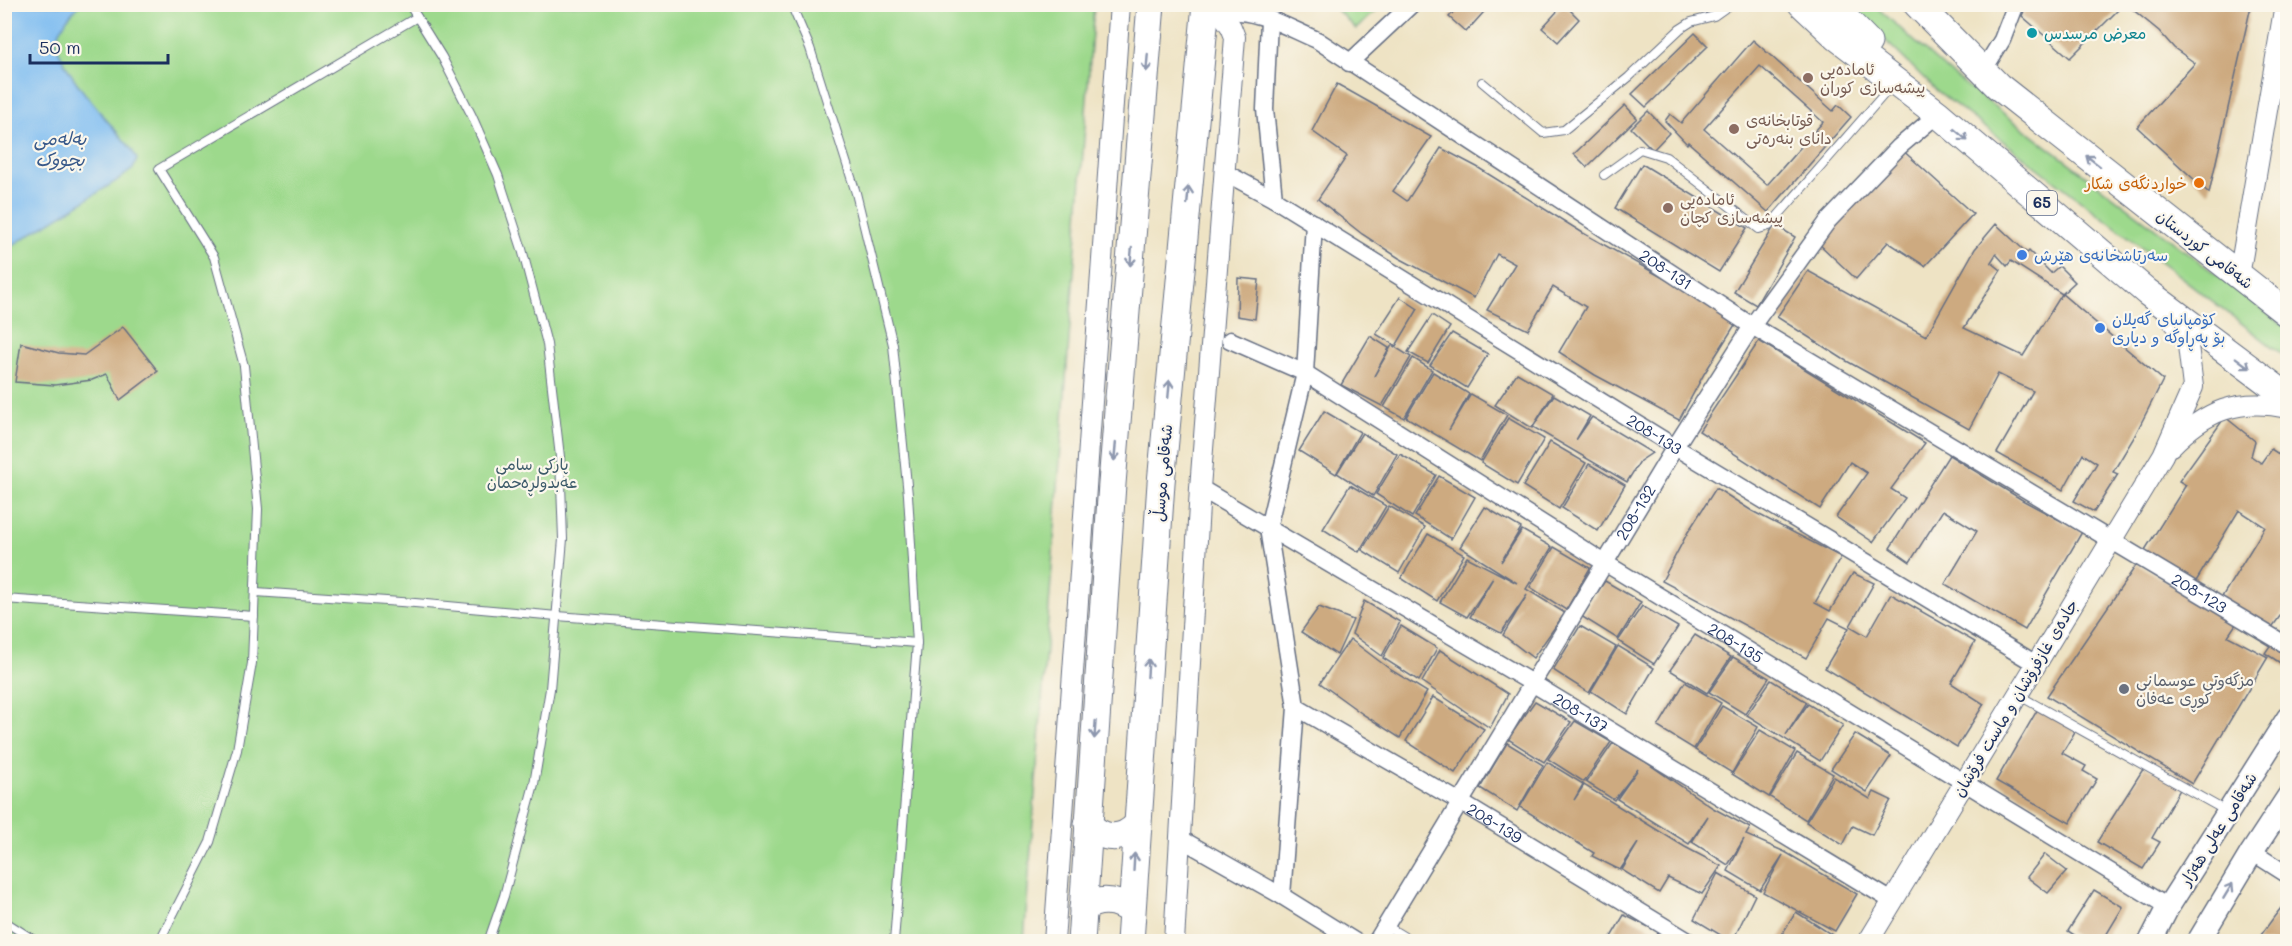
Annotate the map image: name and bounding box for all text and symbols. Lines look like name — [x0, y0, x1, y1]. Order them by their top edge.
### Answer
place label: معرض مرسدس — [2044, 22, 2146, 43]
marker: معرض مرسدس — [2025, 26, 2039, 40]
scale bar — [30, 27, 168, 65]
text: 50 m — [39, 35, 81, 59]
one-way arrow — [1141, 52, 1152, 72]
place label: ئامادەیی پیشەسازی کوران — [1820, 58, 1926, 98]
marker: ئامادەیی پیشەسازی کوران — [1801, 71, 1815, 85]
place label: قوتابخانەی دانای بنەرەتی — [1746, 109, 1832, 149]
marker: قوتابخانەی دانای بنەرەتی — [1727, 122, 1741, 136]
water label: بەلەمی بچووک — [34, 126, 87, 171]
one-way arrow — [1953, 128, 1969, 141]
one-way arrow — [2085, 154, 2101, 167]
place label: خواردنگەی شکار — [2083, 172, 2187, 194]
marker: خواردنگەی شکار — [2192, 176, 2206, 190]
one-way arrow — [1183, 186, 1194, 206]
place label: ئامادەیی پیشەسازی کچان — [1680, 188, 1783, 228]
road number: 65 — [2027, 191, 2057, 215]
marker: ئامادەیی پیشەسازی کچان — [1661, 201, 1675, 215]
street label: شەقامی کوردستان — [2152, 204, 2258, 294]
street label: 208-131 — [1636, 244, 1697, 294]
place label: سەرتاشخانەی هێرش — [2034, 244, 2168, 265]
one-way arrow — [1125, 247, 1136, 267]
marker: سەرتاشخانەی هێرش — [2015, 248, 2029, 262]
place label: کۆمپانیای گەیلان بۆ پەڕاوگە و دیاری — [2112, 308, 2225, 352]
marker: کۆمپانیای گەیلان بۆ پەڕاوگە و دیاری — [2093, 321, 2107, 335]
one-way arrow — [2234, 357, 2250, 369]
one-way arrow — [1164, 380, 1175, 400]
street label: 208-133 — [1623, 409, 1686, 459]
street label: شەقامی موسڵ — [1147, 423, 1177, 523]
one-way arrow — [1109, 441, 1120, 461]
park label: پارکی سامی عەبدولڕەحمان — [487, 453, 577, 497]
street label: 208-132 — [1610, 481, 1660, 543]
street label: 208-123 — [2168, 568, 2231, 617]
street label: جاده‌ی غازفرۆشان و ماست فرۆشان — [1947, 595, 2082, 800]
street label: 208-135 — [1704, 617, 1767, 667]
one-way arrow — [1142, 658, 1153, 678]
place label: مزگەوتی عوسمانی کوڕی عەفان — [2136, 669, 2254, 713]
marker: مزگەوتی عوسمانی کوڕی عەفان — [2117, 682, 2131, 696]
street label: 208-137 — [1550, 687, 1612, 737]
one-way arrow — [1089, 719, 1100, 739]
street label: شەقامی عەلی هەژار — [2174, 768, 2262, 891]
street label: 208-139 — [1463, 798, 1526, 848]
one-way arrow — [1129, 853, 1140, 873]
one-way arrow — [2222, 883, 2234, 900]

